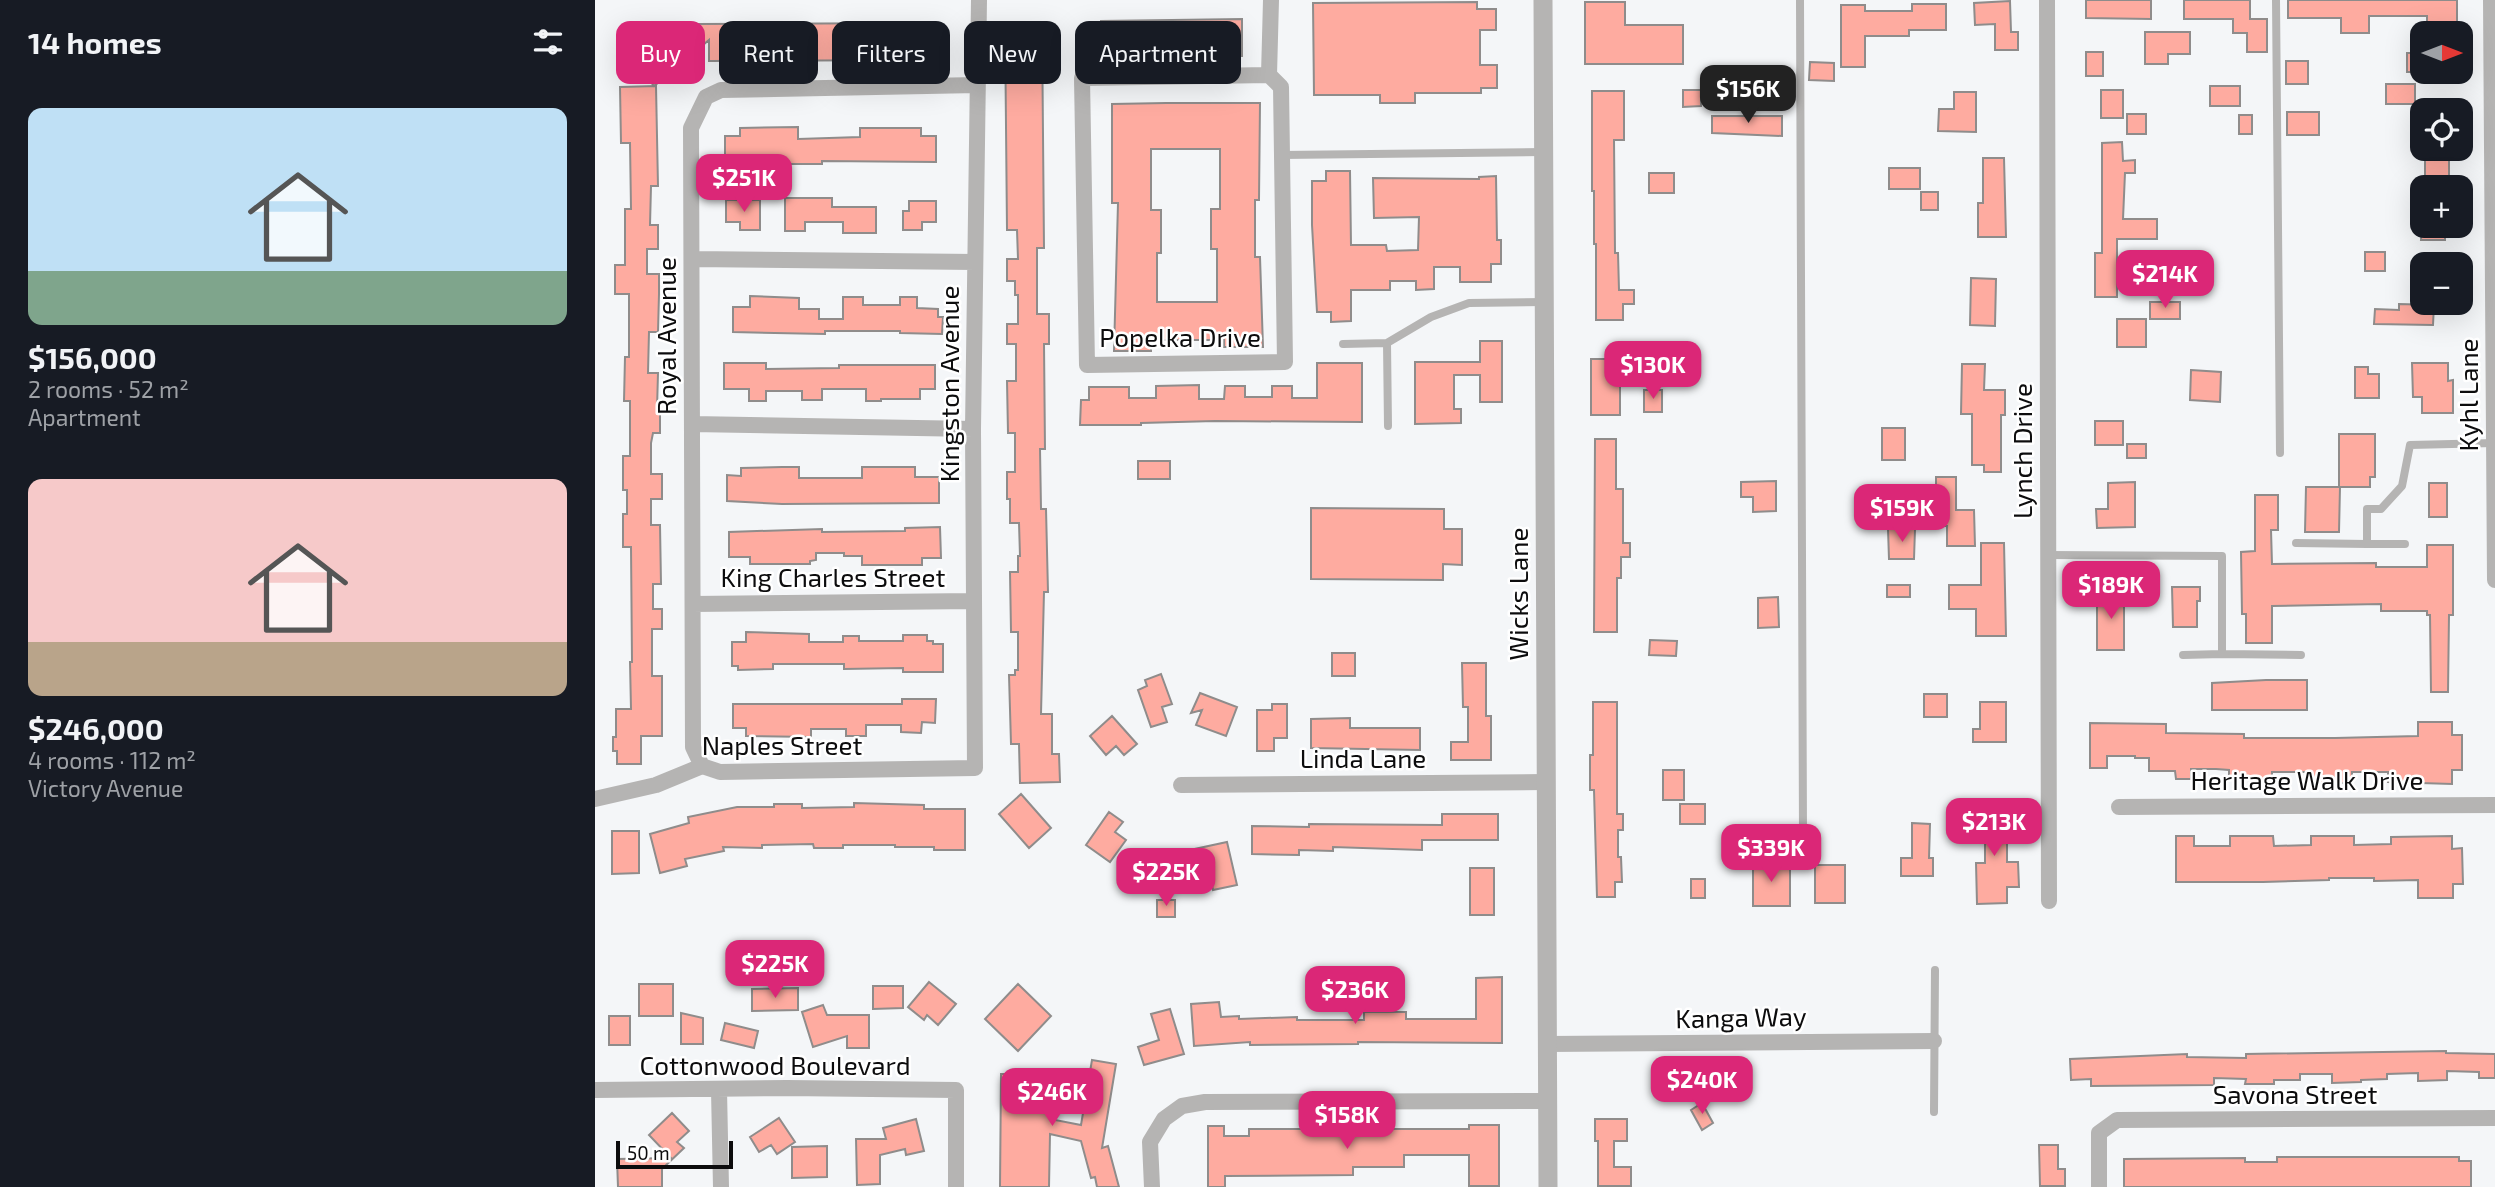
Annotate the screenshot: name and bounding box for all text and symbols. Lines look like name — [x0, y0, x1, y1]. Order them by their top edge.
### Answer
chip: Buy — [616, 21, 705, 84]
chip: Rent — [719, 21, 818, 84]
chip: Filters — [832, 21, 950, 84]
chip: New — [964, 21, 1061, 84]
chip: Apartment — [1075, 21, 1241, 84]
north arrow — [2410, 21, 2473, 84]
map controls — [2410, 21, 2473, 315]
icon: filters — [529, 23, 567, 61]
text: 14 homes — [28, 24, 162, 60]
pin: $156K — [1699, 66, 1797, 125]
text: $156K — [1716, 74, 1780, 102]
button: locate — [2410, 98, 2473, 161]
icon: home — [235, 154, 361, 280]
pin: $251K — [695, 154, 793, 214]
text: $251K — [712, 163, 776, 191]
button: + — [2410, 175, 2473, 238]
pin: $214K — [2116, 250, 2214, 310]
button: − — [2410, 252, 2473, 315]
street label: Royal Avenue — [650, 257, 681, 415]
text: $214K — [2132, 259, 2198, 287]
street label: Kingston Avenue — [933, 286, 964, 482]
street label: Popelka Drive — [1099, 321, 1261, 352]
street label: Kyhl Lane — [2452, 338, 2483, 452]
text: $156,000 — [28, 339, 157, 375]
pin: $130K — [1604, 342, 1702, 401]
text: $130K — [1620, 350, 1686, 378]
text: 2 rooms · 52 m² — [28, 375, 189, 403]
street label: Lynch Drive — [2006, 383, 2037, 519]
text: Apartment — [28, 403, 141, 431]
pin: $159K — [1853, 484, 1951, 544]
text: $159K — [1870, 493, 1934, 521]
icon: home — [235, 525, 361, 651]
street label: Wicks Lane — [1502, 528, 1533, 660]
street label: King Charles Street — [721, 561, 945, 592]
pin: $189K — [2062, 562, 2160, 621]
text: $189K — [2078, 570, 2144, 598]
text: $246,000 — [28, 710, 164, 746]
street label: Naples Street — [702, 729, 862, 760]
street label: Linda Lane — [1300, 742, 1426, 773]
text: 4 rooms · 112 m² — [28, 746, 196, 774]
street label: Heritage Walk Drive — [2190, 764, 2424, 795]
text: Victory Avenue — [28, 774, 183, 802]
pin: $213K — [1945, 798, 2043, 858]
text: $213K — [1962, 807, 2026, 835]
pin: $339K — [1722, 824, 1820, 884]
text: $339K — [1737, 833, 1805, 861]
pin: $225K — [1117, 848, 1215, 908]
text: $225K — [1132, 857, 1200, 885]
pin: $225K — [726, 940, 824, 1000]
text: $225K — [741, 949, 809, 977]
pin: $236K — [1306, 967, 1404, 1026]
text: $236K — [1321, 975, 1389, 1003]
street label: Kanga Way — [1675, 1000, 1807, 1033]
street label: Cottonwood Boulevard — [639, 1049, 911, 1080]
pin: $240K — [1653, 1056, 1751, 1116]
text: $240K — [1667, 1065, 1737, 1093]
pin: $246K — [1003, 1068, 1101, 1128]
text: $246K — [1017, 1077, 1087, 1105]
street label: Savona Street — [2213, 1078, 2377, 1109]
pin: $158K — [1298, 1092, 1396, 1151]
text: $158K — [1315, 1100, 1379, 1128]
scale bar — [616, 1138, 733, 1170]
text: 50 m — [627, 1141, 670, 1164]

